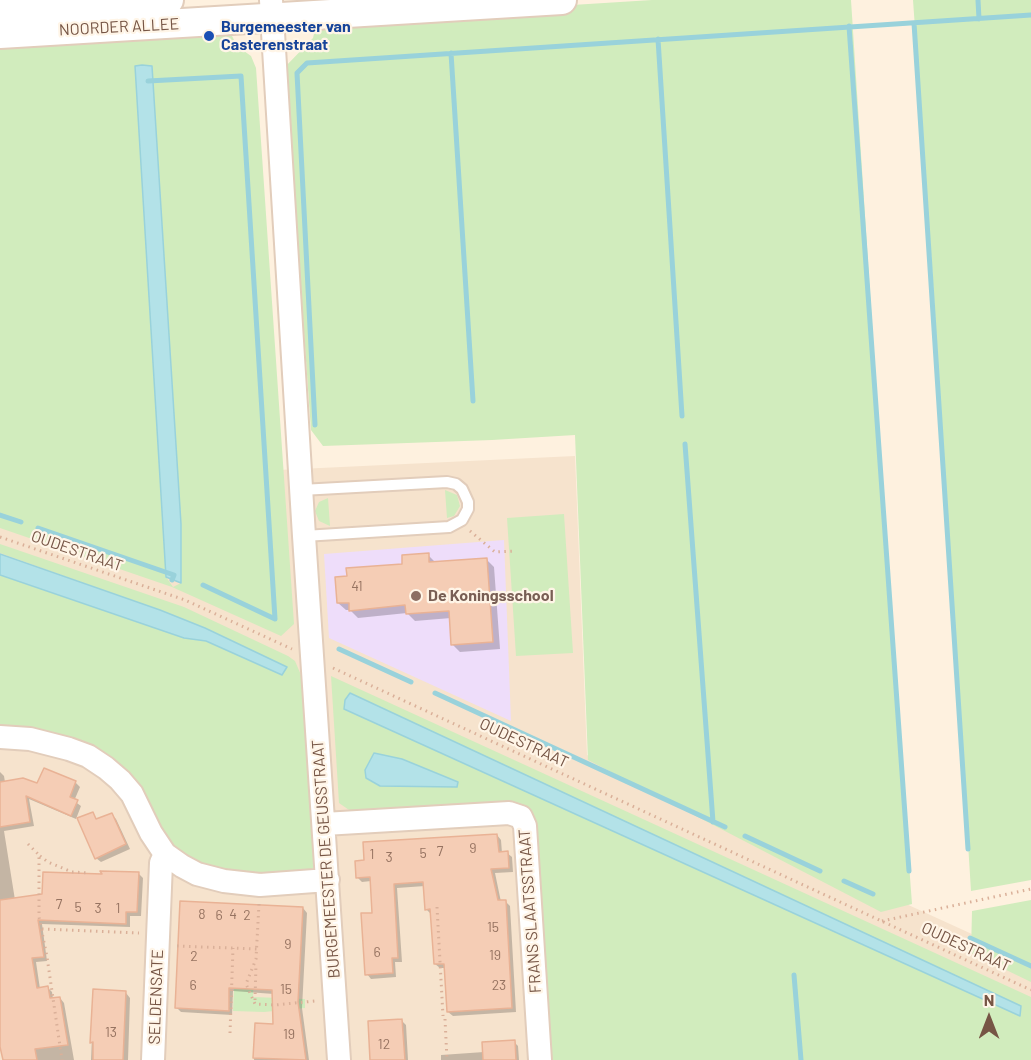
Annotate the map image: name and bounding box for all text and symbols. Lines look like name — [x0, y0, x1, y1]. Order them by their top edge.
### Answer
street label: NOORDER ALLEE — [58, 14, 180, 40]
place label: Burgemeester van Casterenstraat — [221, 17, 351, 55]
marker: Burgemeester van Casterenstraat — [202, 29, 216, 43]
street label: OUDESTRAAT — [29, 526, 125, 576]
house number: 41 — [351, 578, 363, 594]
place label: De Koningsschool — [428, 586, 554, 606]
marker: De Koningsschool — [409, 589, 423, 603]
street label: OUDESTRAAT — [476, 714, 572, 772]
street label: BURGEMEESTER DE GEUSSTRAAT — [308, 739, 344, 979]
street label: FRANS SLAATSSTRAAT — [515, 828, 545, 994]
house number: 9 — [469, 840, 477, 856]
house number: 7 — [437, 843, 443, 859]
house number: 5 — [419, 845, 427, 861]
house number: 1 — [370, 846, 374, 862]
house number: 3 — [385, 849, 393, 865]
house number: 7 — [56, 896, 62, 912]
house number: 5 — [74, 899, 82, 915]
house number: 3 — [94, 900, 102, 916]
house number: 1 — [116, 900, 120, 916]
house number: 8 — [198, 906, 206, 922]
house number: 4 — [229, 906, 237, 922]
house number: 6 — [215, 907, 223, 923]
house number: 2 — [243, 907, 251, 923]
street label: OUDESTRAAT — [918, 918, 1014, 976]
house number: 15 — [487, 919, 499, 935]
house number: 9 — [284, 936, 292, 952]
house number: 6 — [373, 944, 381, 960]
house number: 19 — [489, 947, 501, 963]
house number: 2 — [190, 948, 198, 964]
street label: SELDENSATE — [145, 949, 167, 1045]
house number: 6 — [189, 977, 197, 993]
house number: 23 — [492, 977, 506, 993]
house number: 15 — [280, 981, 292, 997]
north arrow — [959, 988, 1019, 1048]
text: N — [984, 990, 994, 1009]
house number: 13 — [105, 1024, 117, 1040]
house number: 19 — [283, 1026, 295, 1042]
house number: 12 — [378, 1036, 390, 1052]

